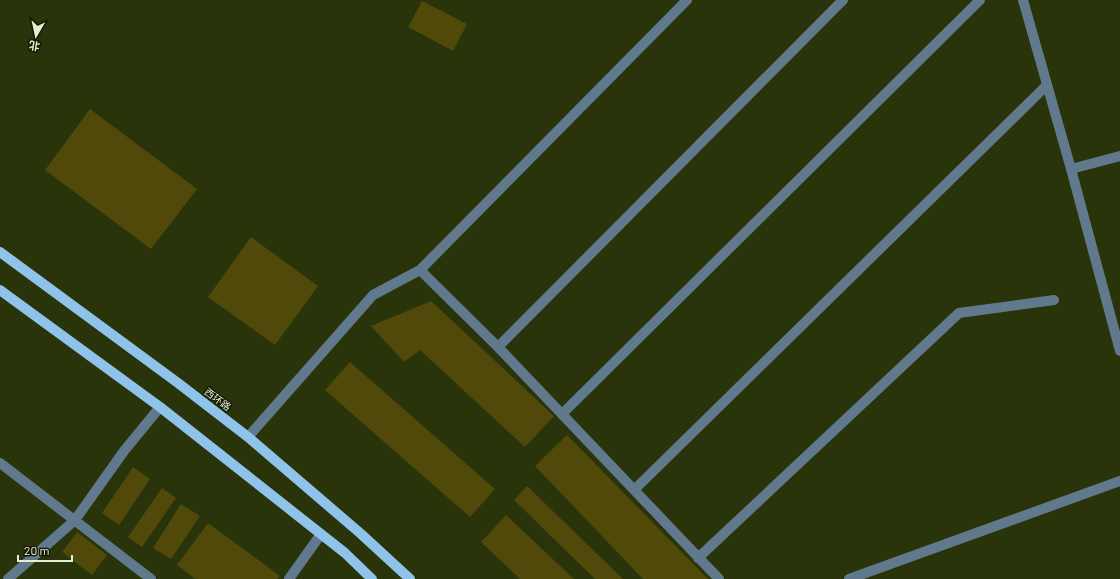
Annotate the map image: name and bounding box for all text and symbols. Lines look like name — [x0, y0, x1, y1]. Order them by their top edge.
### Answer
north arrow — [16, 16, 56, 56]
text: 北 — [28, 39, 41, 54]
street label: 西环路 — [202, 385, 234, 413]
scale bar — [18, 537, 72, 563]
text: 20 m — [24, 543, 50, 557]

